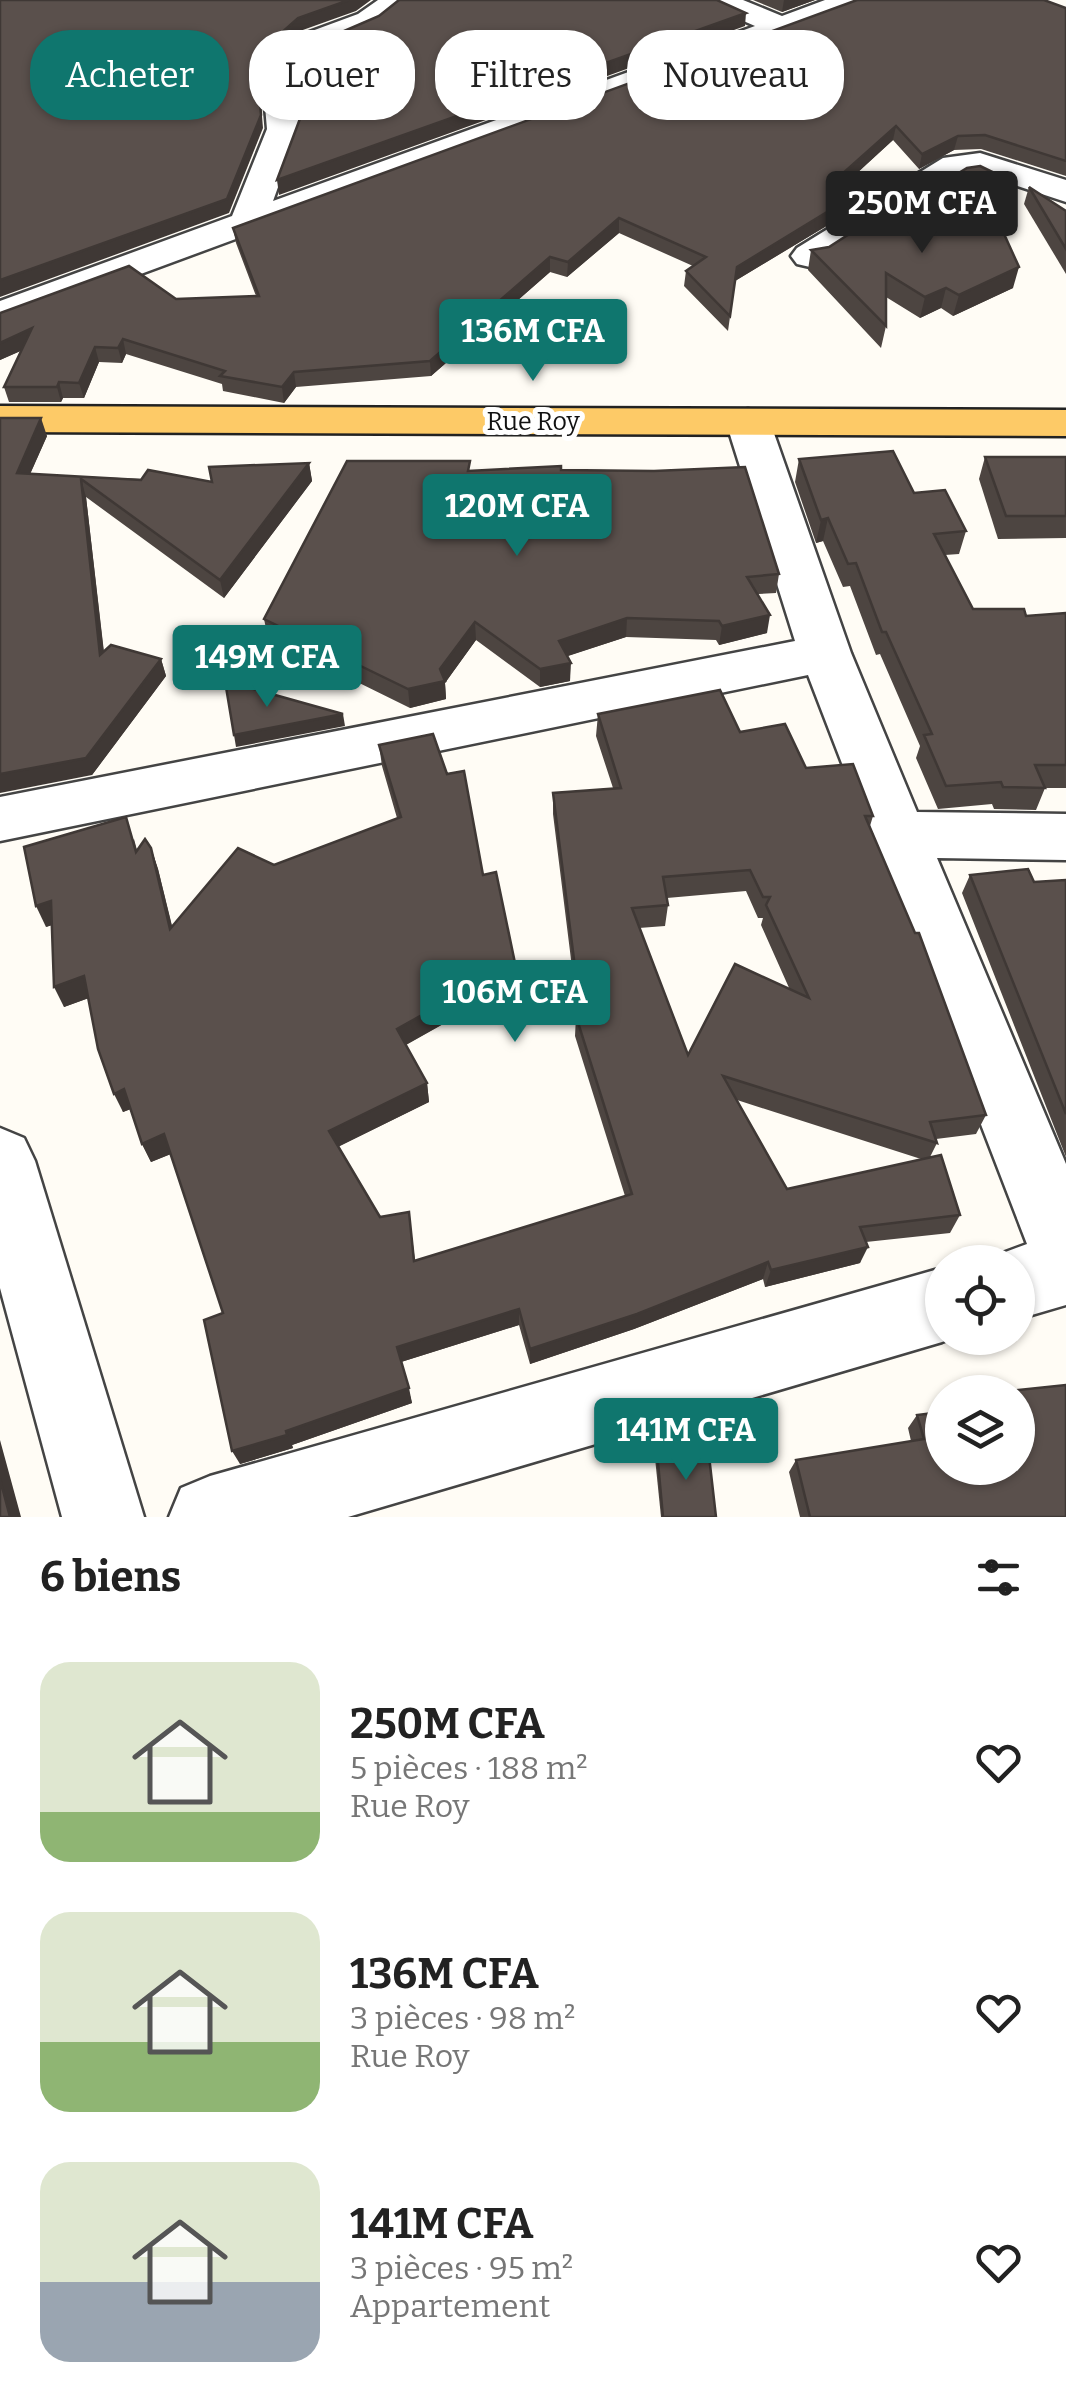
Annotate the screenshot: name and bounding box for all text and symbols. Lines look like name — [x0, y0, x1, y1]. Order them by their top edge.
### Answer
chip: Acheter — [30, 30, 229, 120]
chip: Louer — [249, 30, 415, 120]
chip: Filtres — [435, 30, 607, 120]
chip: Nouveau — [627, 30, 844, 120]
pin: 250M CFA — [819, 171, 1025, 256]
text: 250M CFA — [848, 184, 996, 222]
pin: 136M CFA — [430, 299, 636, 384]
text: 136M CFA — [461, 312, 605, 350]
street label: Rue Roy — [486, 407, 580, 437]
pin: 120M CFA — [414, 474, 620, 559]
text: 120M CFA — [445, 487, 589, 525]
pin: 149M CFA — [164, 625, 370, 710]
text: 149M CFA — [195, 638, 339, 676]
pin: 106M CFA — [412, 960, 618, 1045]
text: 106M CFA — [442, 973, 588, 1011]
map controls — [925, 1245, 1035, 1485]
button: locate — [925, 1245, 1035, 1355]
button: layers — [925, 1375, 1035, 1485]
pin: 141M CFA — [583, 1398, 789, 1483]
text: 141M CFA — [616, 1411, 756, 1449]
icon: filters — [971, 1550, 1026, 1605]
text: 6 biens — [40, 1552, 181, 1602]
text: 250M CFA — [350, 1699, 545, 1749]
icon: home — [120, 1702, 240, 1822]
icon: heart — [971, 1735, 1026, 1790]
text: 5 pièces · 188 m² — [350, 1749, 588, 1787]
text: Rue Roy — [350, 1787, 469, 1825]
text: 136M CFA — [350, 1949, 539, 1999]
icon: home — [120, 1952, 240, 2072]
icon: heart — [971, 1985, 1026, 2040]
text: 3 pièces · 98 m² — [350, 1999, 575, 2037]
text: Rue Roy — [350, 2037, 469, 2075]
text: 141M CFA — [350, 2199, 533, 2249]
icon: home — [120, 2202, 240, 2322]
icon: heart — [971, 2235, 1026, 2290]
text: 3 pièces · 95 m² — [350, 2249, 573, 2287]
text: Appartement — [350, 2287, 550, 2325]

